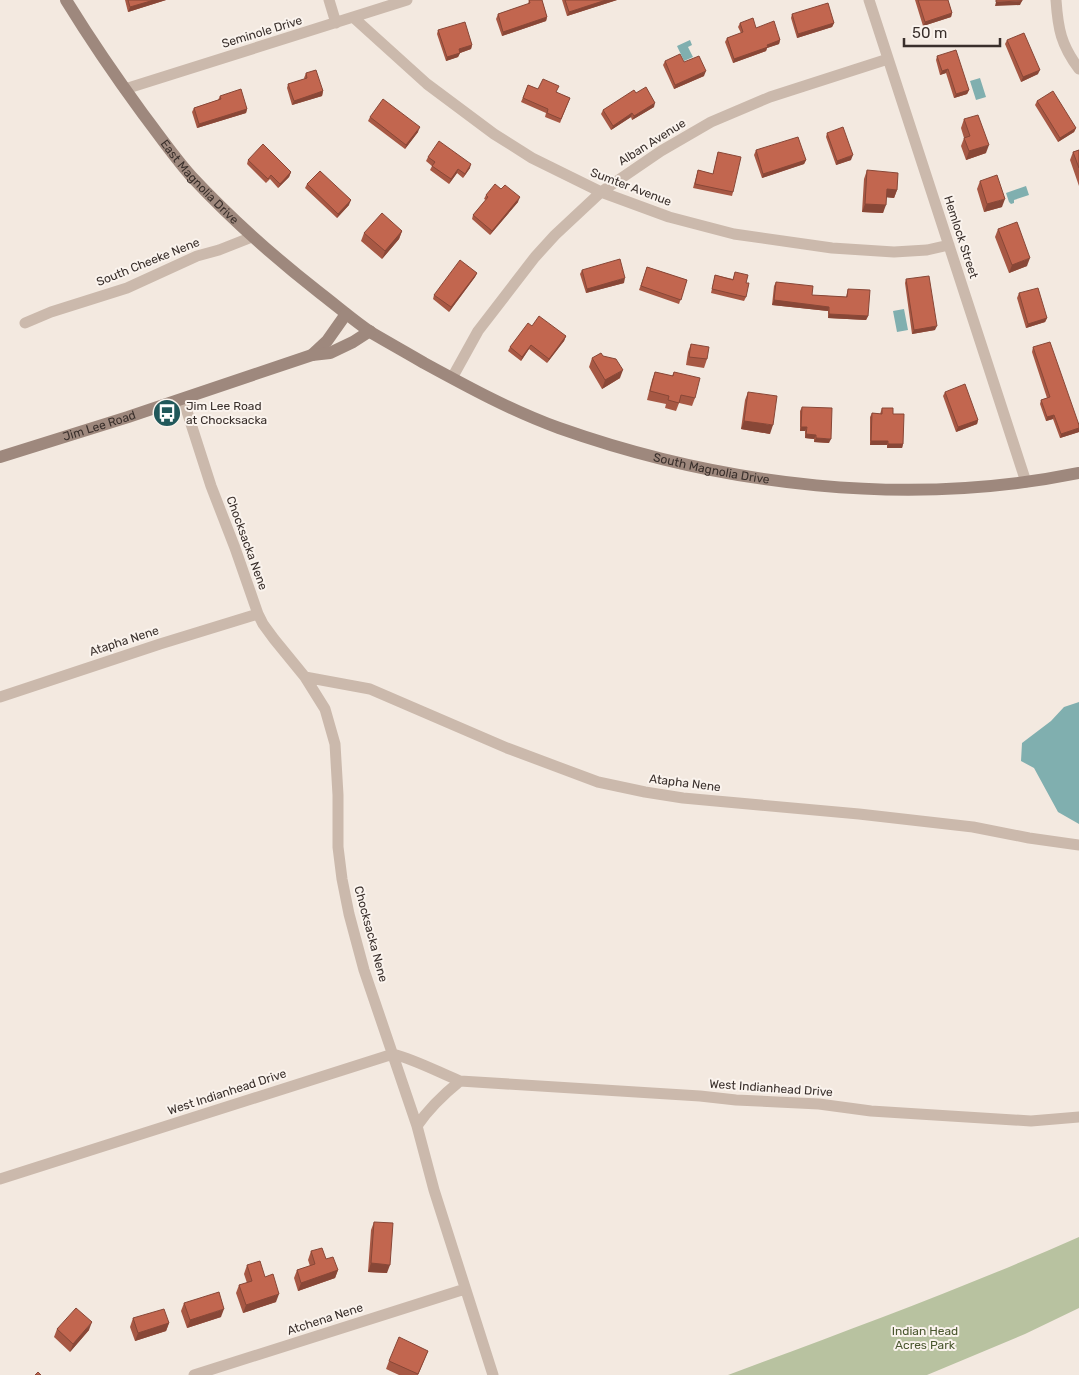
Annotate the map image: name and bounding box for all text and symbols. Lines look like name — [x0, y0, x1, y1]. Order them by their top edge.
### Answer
street label: Seminole Drive — [220, 13, 304, 51]
scale bar — [904, 15, 1000, 47]
text: 50 m — [912, 24, 947, 42]
street label: Alban Avenue — [616, 116, 688, 168]
street label: East Magnolia Drive — [157, 137, 242, 227]
street label: Sumter Avenue — [589, 165, 674, 209]
street label: Hemlock Street — [941, 194, 981, 280]
street label: South Cheeke Nene — [94, 235, 202, 289]
bus stop icon: Jim Lee Road at Chocksacka — [152, 398, 182, 428]
place label: Jim Lee Road at Chocksacka — [186, 399, 267, 427]
street label: Jim Lee Road — [61, 408, 138, 444]
street label: South Magnolia Drive — [652, 450, 771, 487]
street label: Chocksacka Nene — [224, 494, 271, 592]
street label: Atapha Nene — [88, 623, 161, 659]
street label: Atapha Nene — [648, 772, 722, 794]
street label: Chocksacka Nene — [351, 884, 391, 984]
street label: West Indianhead Drive — [166, 1066, 288, 1118]
street label: West Indianhead Drive — [709, 1077, 834, 1099]
street label: Atchena Nene — [285, 1300, 365, 1338]
park label: Indian Head Acres Park — [892, 1324, 958, 1352]

